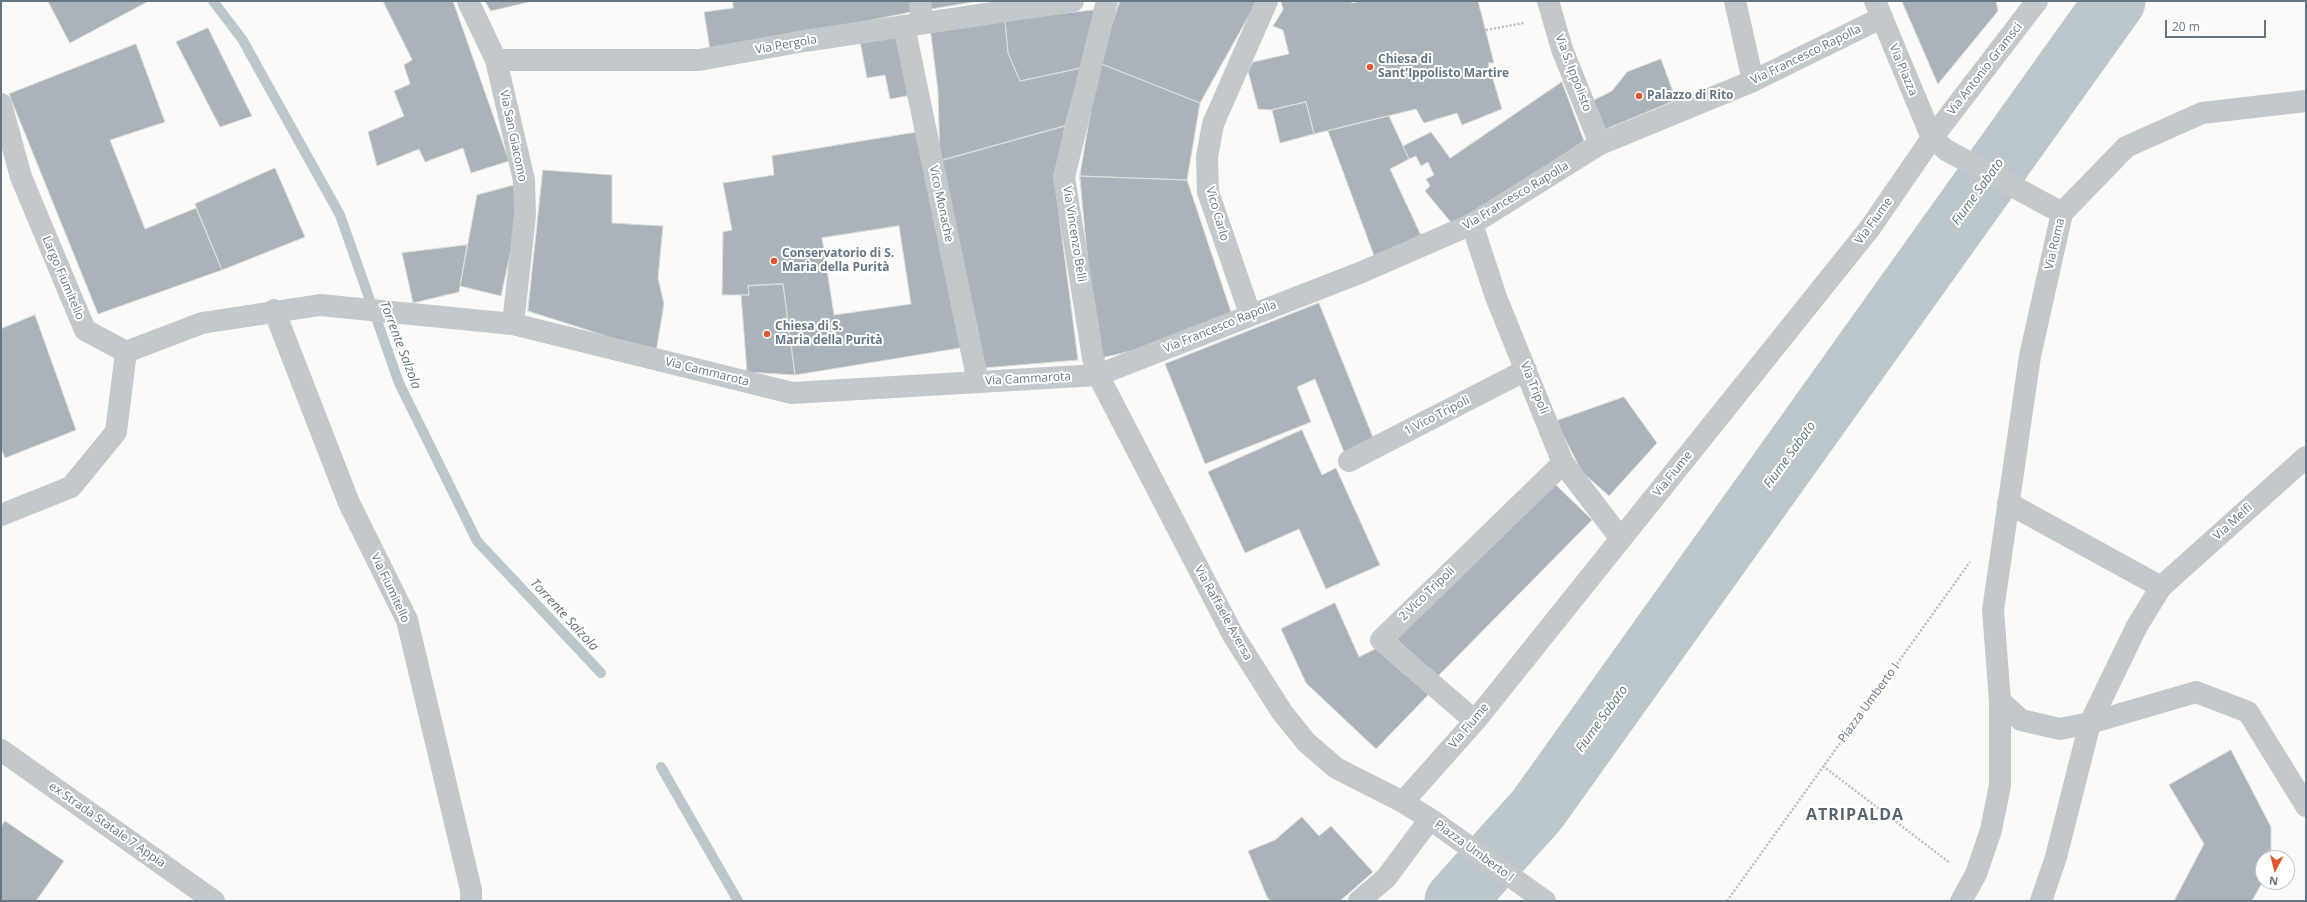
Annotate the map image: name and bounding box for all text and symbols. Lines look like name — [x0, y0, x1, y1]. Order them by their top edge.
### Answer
scale bar — [2167, 12, 2268, 38]
text: 20 m — [2172, 18, 2200, 35]
street label: Via Antonio Gramsci — [1945, 20, 2025, 118]
street label: Via Francesco Rapolla — [1749, 22, 1863, 88]
street label: Via S. Ippolisto — [1552, 32, 1594, 114]
street label: Via Pergola — [754, 33, 818, 57]
street label: Via Piazza — [1886, 42, 1920, 98]
place label: Chiesa di Sant'Ippolisto Martire — [1378, 53, 1509, 81]
marker: Chiesa di Sant'Ippolisto Martire — [1365, 62, 1375, 72]
street label: Via San Giacomo — [496, 89, 530, 183]
place label: Palazzo di Rito — [1647, 89, 1734, 103]
marker: Palazzo di Rito — [1634, 91, 1644, 101]
water label: Fiume Sabato — [1949, 156, 2007, 228]
street label: Via Francesco Rapolla — [1461, 159, 1571, 233]
street label: Vico Monache — [926, 164, 956, 244]
street label: Via Vincenzo Belli — [1059, 185, 1089, 283]
street label: Vico Carlo — [1202, 185, 1232, 243]
street label: Via Fiume — [1852, 195, 1896, 247]
street label: Via Roma — [2042, 217, 2068, 271]
street label: Largo Fiumitello — [39, 234, 87, 322]
place label: Conservatorio di S. Maria della Purità — [782, 247, 894, 275]
marker: Conservatorio di S. Maria della Purità — [769, 256, 779, 266]
street label: Via Francesco Rapolla — [1161, 298, 1279, 356]
water label: Torrente Salzola — [376, 299, 424, 391]
place label: Chiesa di S. Maria della Purità — [775, 320, 882, 348]
marker: Chiesa di S. Maria della Purità — [762, 329, 772, 339]
street label: Via Cammarota — [663, 355, 751, 389]
street label: Via Tripoli — [1517, 360, 1551, 416]
street label: Via Cammarota — [985, 370, 1071, 388]
street label: 1 Vico Tripoli — [1402, 393, 1472, 439]
water label: Fiume Sabato — [1761, 419, 1819, 491]
street label: Via Fiume — [1650, 448, 1696, 500]
street label: Via Melfi — [2210, 501, 2256, 543]
street label: Via Fiumitello — [368, 551, 412, 625]
street label: Via Raffaele Aversa — [1191, 563, 1255, 663]
street label: 2 Vico Tripoli — [1396, 564, 1458, 624]
water label: Torrente Salzola — [527, 576, 601, 654]
street label: Piazza Umberto I — [1835, 660, 1903, 746]
water label: Fiume Sabato — [1573, 683, 1631, 755]
street label: Via Fiume — [1446, 701, 1492, 751]
street label: ex Strada Statale 7 Appia — [46, 779, 168, 871]
district label: ATRIPALDA — [1806, 805, 1904, 825]
street label: Piazza Umberto I — [1431, 817, 1517, 885]
north arrow — [2255, 850, 2295, 890]
text: N — [2268, 873, 2279, 889]

